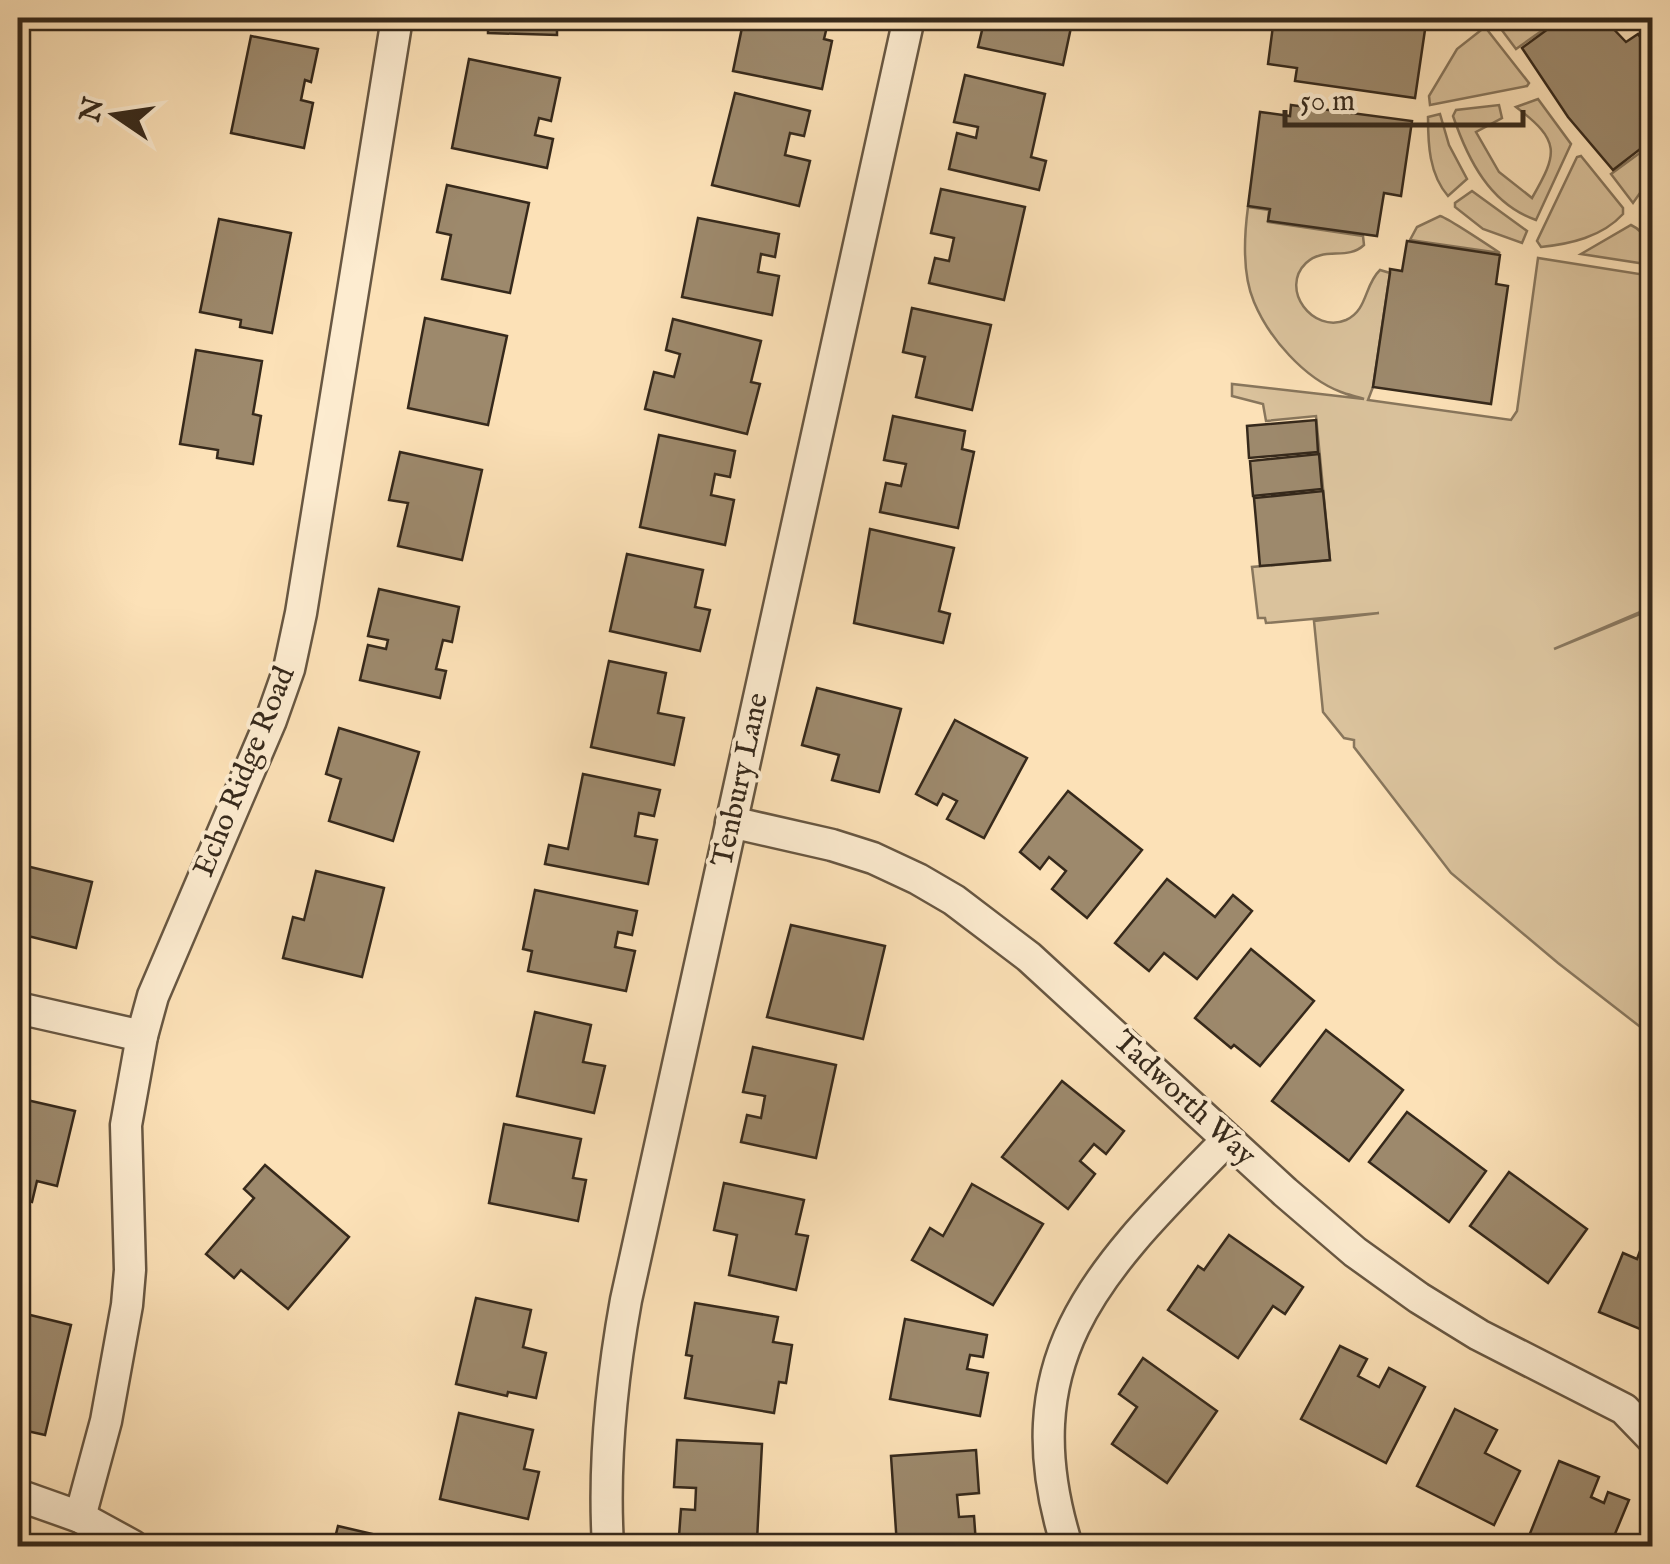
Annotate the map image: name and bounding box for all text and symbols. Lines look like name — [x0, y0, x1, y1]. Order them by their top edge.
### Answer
north arrow — [65, 65, 165, 165]
scale bar — [1285, 65, 1522, 127]
text: 50 m — [1300, 83, 1355, 121]
text: N — [73, 94, 113, 127]
street label: Echo Ridge Road — [186, 660, 305, 883]
street label: Tenbury Lane — [704, 690, 778, 870]
street label: Tadworth Way — [1105, 1023, 1264, 1175]

